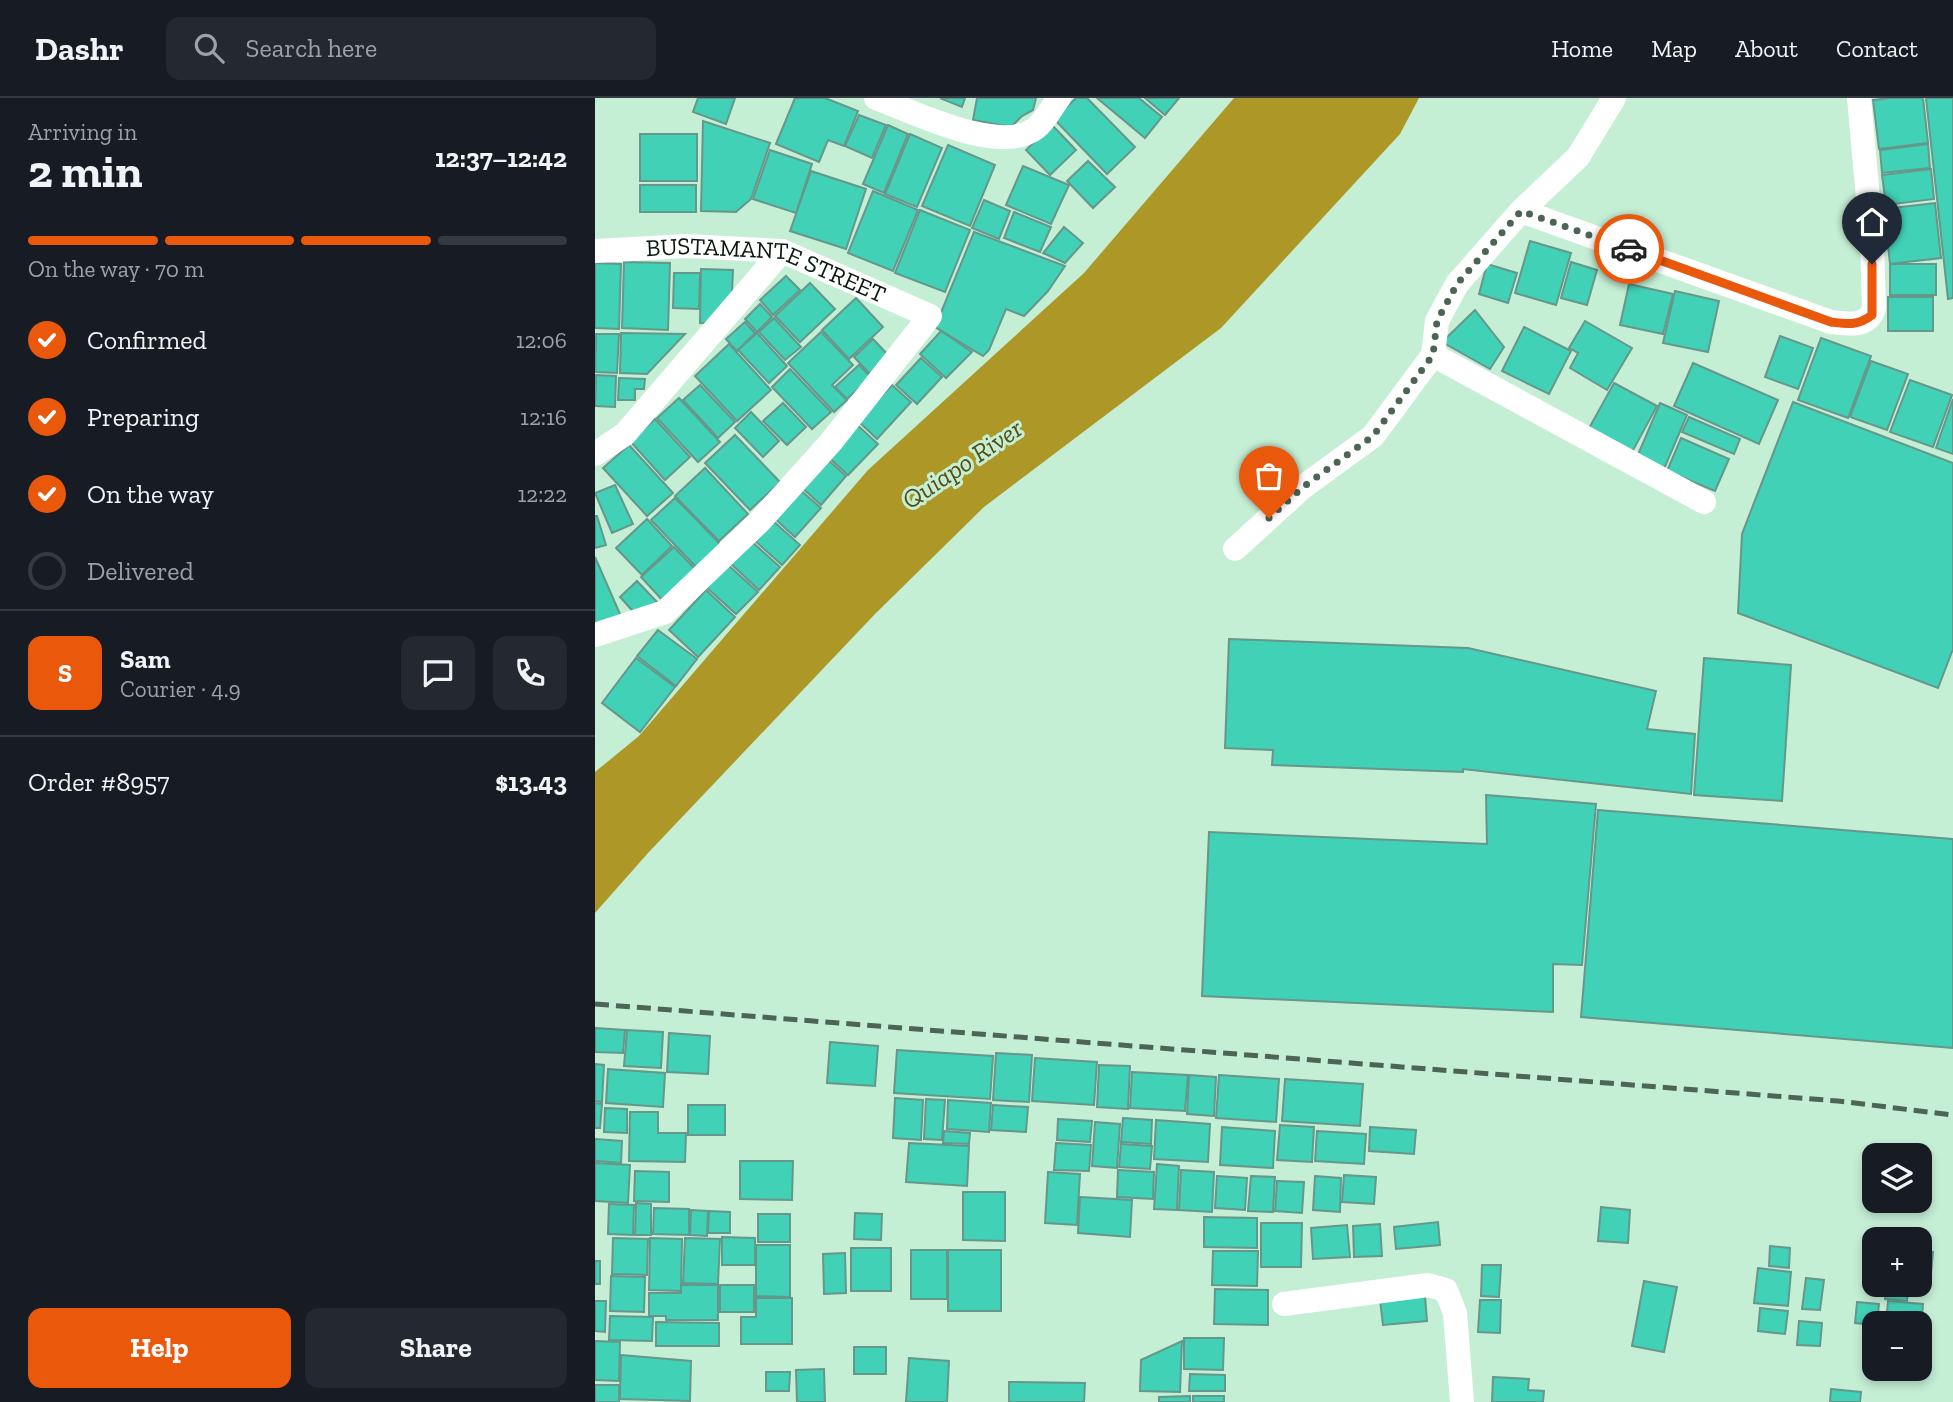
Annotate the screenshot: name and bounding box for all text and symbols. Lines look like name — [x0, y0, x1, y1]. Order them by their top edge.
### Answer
search box — [166, 17, 656, 80]
text: Dashr — [35, 29, 124, 68]
icon: search — [190, 29, 228, 67]
text: Search here — [246, 32, 377, 64]
text: Home — [1551, 34, 1613, 63]
text: Map — [1651, 34, 1697, 63]
text: About — [1735, 34, 1798, 63]
text: Contact — [1836, 34, 1918, 63]
text: Arriving in — [28, 118, 137, 146]
text: 12:37–12:42 — [435, 142, 567, 174]
text: 2 min — [28, 144, 143, 199]
pin — [1842, 192, 1902, 264]
icon: home — [1853, 203, 1891, 241]
courier — [1594, 214, 1664, 284]
icon: car — [1610, 230, 1648, 268]
street label: BUSTAMANTE STREET — [645, 231, 890, 309]
text: On the way · 70 m — [28, 255, 204, 283]
icon: check — [28, 321, 66, 359]
text: Confirmed — [87, 324, 207, 356]
text: 12:06 — [516, 326, 567, 354]
icon: check — [28, 398, 66, 436]
text: Preparing — [87, 401, 199, 433]
text: 12:16 — [520, 403, 567, 431]
water label: Quiapo River — [896, 412, 1028, 516]
pin — [1239, 446, 1299, 518]
icon: bag — [1250, 457, 1288, 495]
icon: check — [28, 475, 66, 513]
text: On the way — [87, 478, 214, 510]
text: 12:22 — [517, 480, 567, 508]
text: Delivered — [87, 555, 194, 587]
button: chat — [401, 636, 475, 710]
button: phone — [493, 636, 567, 710]
text: Sam — [120, 643, 170, 675]
text: S — [58, 657, 72, 689]
text: Courier · 4.9 — [120, 675, 241, 703]
text: Order #8957 — [28, 766, 170, 798]
text: $13.43 — [495, 766, 567, 798]
map controls — [1862, 1143, 1932, 1381]
button: layers — [1862, 1143, 1932, 1213]
button: + — [1862, 1227, 1932, 1297]
button: Help — [28, 1308, 291, 1388]
button: Share — [305, 1308, 567, 1388]
button: − — [1862, 1311, 1932, 1381]

